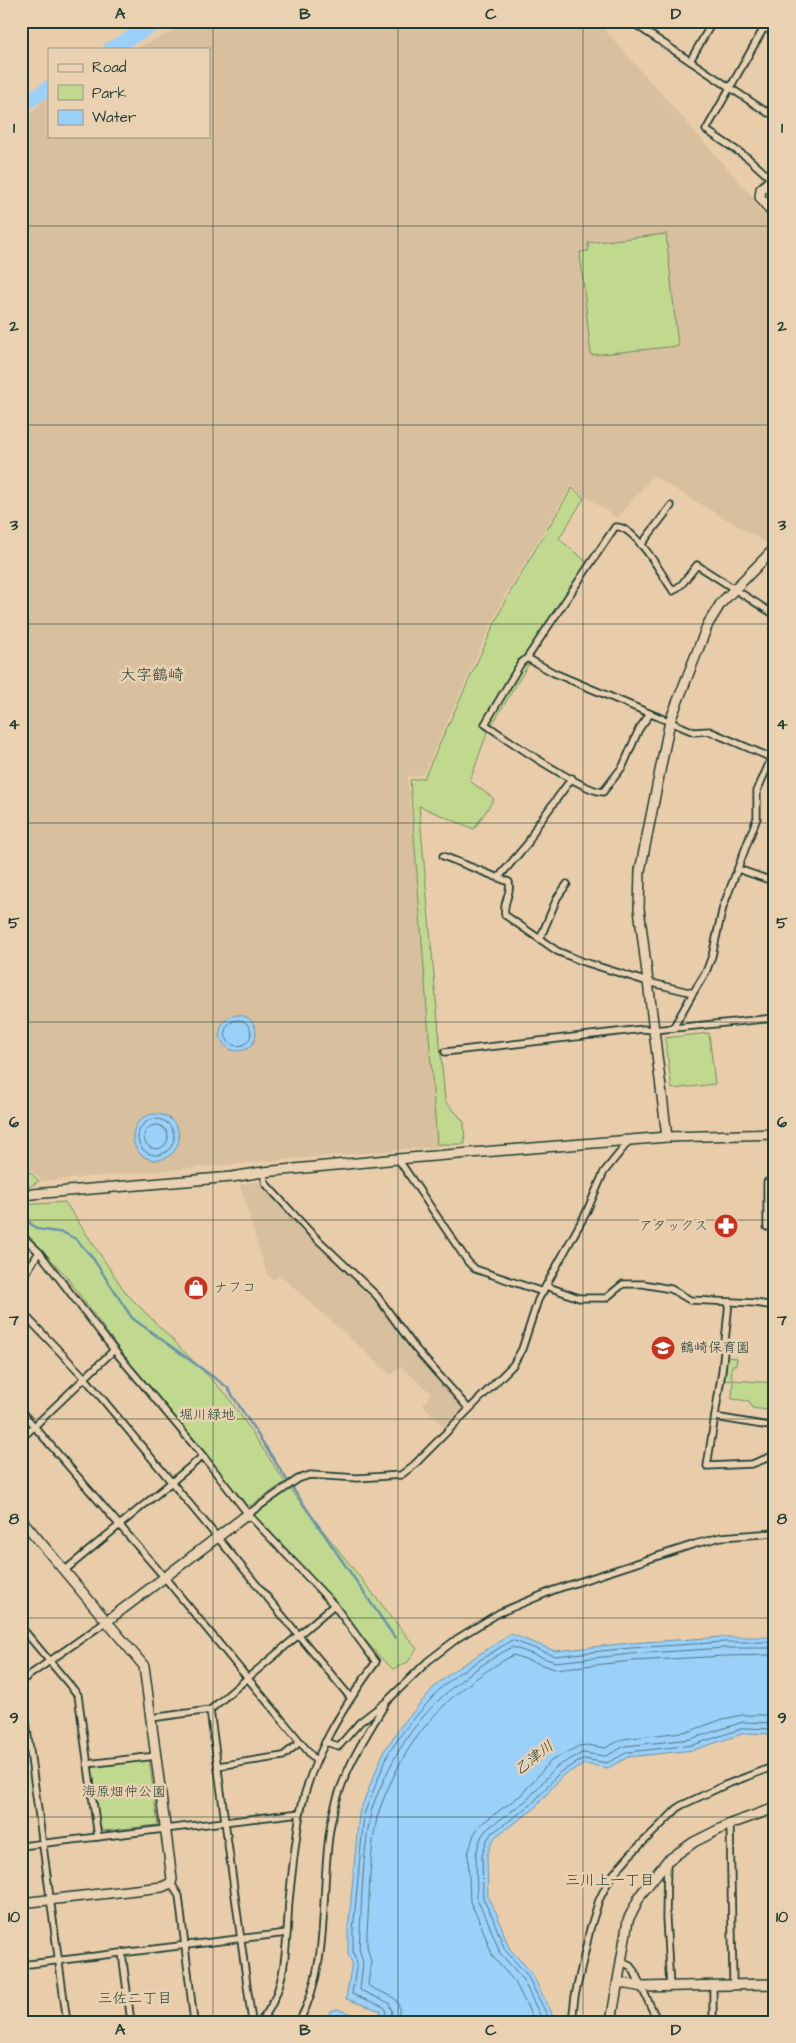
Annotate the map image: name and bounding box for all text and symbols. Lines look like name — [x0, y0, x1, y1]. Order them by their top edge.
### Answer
text: A — [115, 3, 126, 25]
text: B — [299, 3, 311, 25]
text: C — [485, 3, 497, 25]
text: D — [671, 3, 682, 25]
legend — [48, 48, 210, 138]
text: Road — [92, 57, 127, 78]
text: Park — [92, 83, 127, 104]
text: Water — [92, 107, 136, 128]
text: 1 — [13, 117, 16, 139]
text: 1 — [781, 117, 784, 139]
text: 2 — [8, 315, 19, 337]
text: 2 — [776, 315, 787, 337]
text: 3 — [9, 514, 19, 536]
text: 3 — [777, 514, 787, 536]
district label: 大字鶴崎 — [120, 664, 184, 686]
text: 4 — [9, 713, 20, 735]
text: 4 — [777, 713, 788, 735]
text: 5 — [8, 912, 20, 934]
text: 5 — [776, 912, 788, 934]
text: 6 — [9, 1111, 19, 1133]
text: 6 — [777, 1111, 787, 1133]
pharmacy icon: アタックス — [713, 1213, 739, 1239]
place label: アタックス — [639, 1216, 708, 1236]
shop icon: ナフコ — [183, 1275, 209, 1301]
place label: ナフコ — [214, 1278, 256, 1298]
text: 7 — [8, 1309, 19, 1331]
text: 7 — [776, 1309, 787, 1331]
school or university icon: 鶴崎保育園 — [650, 1335, 676, 1361]
place label: 鶴崎保育園 — [680, 1338, 750, 1358]
park label: 堀川緑地 — [179, 1405, 235, 1425]
text: 8 — [9, 1508, 20, 1530]
text: 8 — [777, 1508, 788, 1530]
text: 9 — [9, 1707, 19, 1729]
text: 9 — [777, 1707, 787, 1729]
water label: 乙津川 — [510, 1736, 558, 1780]
park label: 海原畑仲公園 — [82, 1782, 166, 1802]
district label: 三川上一丁目 — [565, 1870, 655, 1891]
text: 10 — [8, 1906, 20, 1928]
text: 10 — [776, 1906, 788, 1928]
district label: 三佐二丁目 — [97, 1988, 173, 2009]
text: A — [115, 2019, 126, 2041]
text: B — [299, 2019, 311, 2041]
text: C — [485, 2019, 497, 2041]
text: D — [671, 2019, 682, 2041]

